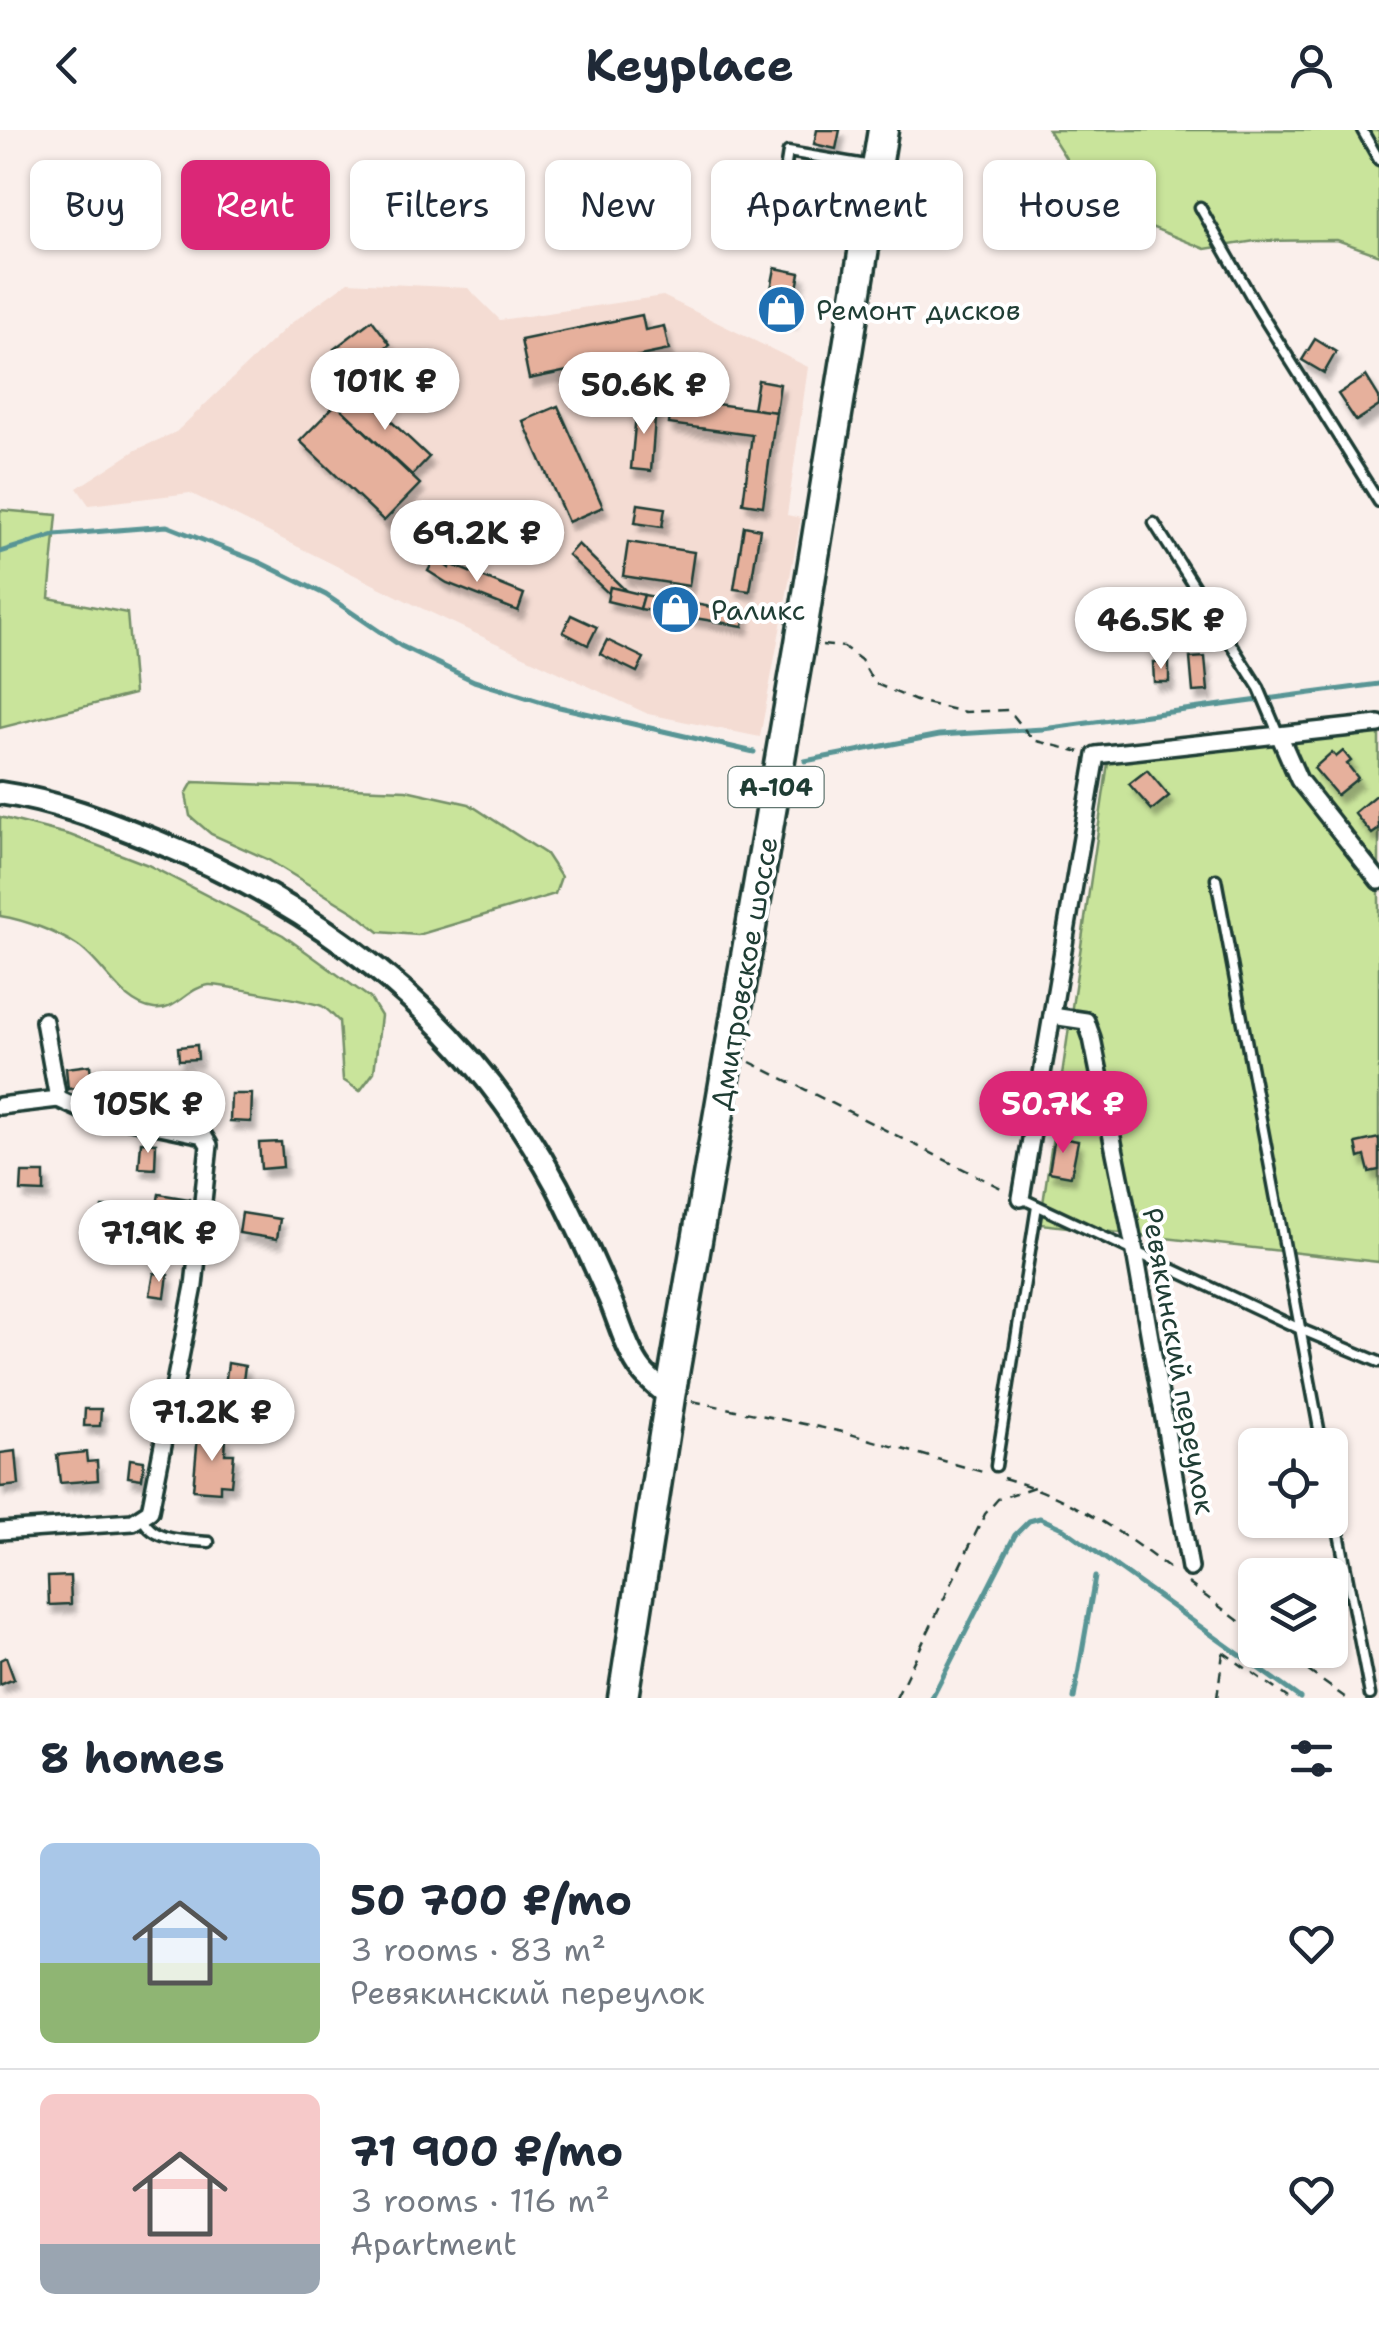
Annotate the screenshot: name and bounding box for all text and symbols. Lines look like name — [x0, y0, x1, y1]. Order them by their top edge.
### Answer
text: Keyplace — [585, 35, 794, 95]
icon: back — [40, 38, 95, 93]
icon: person — [1284, 38, 1339, 93]
chip: Buy — [30, 160, 161, 250]
chip: Rent — [181, 160, 330, 250]
chip: Filters — [350, 160, 525, 250]
chip: New — [545, 160, 691, 250]
chip: Apartment — [711, 160, 963, 250]
chip: House — [983, 160, 1156, 250]
shop icon: Ремонт дисков — [755, 284, 807, 336]
place label: Ремонт дисков — [816, 291, 1021, 329]
pin: 101K ₽ — [304, 348, 466, 433]
pin: 50.6K ₽ — [552, 352, 736, 437]
text: 101K ₽ — [333, 359, 438, 402]
text: 50.6K ₽ — [581, 363, 707, 406]
pin: 69.2K ₽ — [385, 500, 569, 585]
text: 69.2K ₽ — [412, 511, 542, 554]
shop icon: Раликс — [650, 584, 702, 636]
pin: 46.5K ₽ — [1069, 587, 1253, 672]
place label: Раликс — [711, 591, 806, 629]
text: 46.5K ₽ — [1097, 598, 1225, 641]
road number: А-104 — [728, 767, 824, 807]
street label: Дмитровское шоссе — [701, 833, 787, 1113]
pin: 105K ₽ — [67, 1071, 229, 1156]
pin: 50.7K ₽ — [971, 1071, 1155, 1156]
text: 105K ₽ — [92, 1082, 204, 1125]
text: 50.7K ₽ — [1001, 1082, 1125, 1125]
pin: 71.9K ₽ — [67, 1200, 251, 1285]
street label: Ревякинский переулок — [1133, 1205, 1225, 1517]
text: 71.9K ₽ — [101, 1211, 217, 1254]
pin: 71.2K ₽ — [120, 1379, 304, 1464]
text: 71.2K ₽ — [152, 1390, 272, 1433]
map controls — [1238, 1428, 1348, 1668]
button: locate — [1238, 1428, 1348, 1538]
button: layers — [1238, 1558, 1348, 1668]
text: 8 homes — [40, 1730, 225, 1786]
icon: filters — [1284, 1731, 1339, 1786]
text: 50 700 ₽/mo — [350, 1872, 632, 1928]
icon: home — [120, 1883, 240, 2003]
icon: heart — [1284, 1916, 1339, 1971]
text: 3 rooms · 83 m² — [350, 1928, 606, 1971]
text: Ревякинский переулок — [350, 1971, 705, 2014]
text: 71 900 ₽/mo — [350, 2123, 623, 2179]
icon: home — [120, 2134, 240, 2254]
icon: heart — [1284, 2167, 1339, 2222]
text: 3 rooms · 116 m² — [350, 2179, 610, 2222]
text: Apartment — [350, 2222, 517, 2265]

